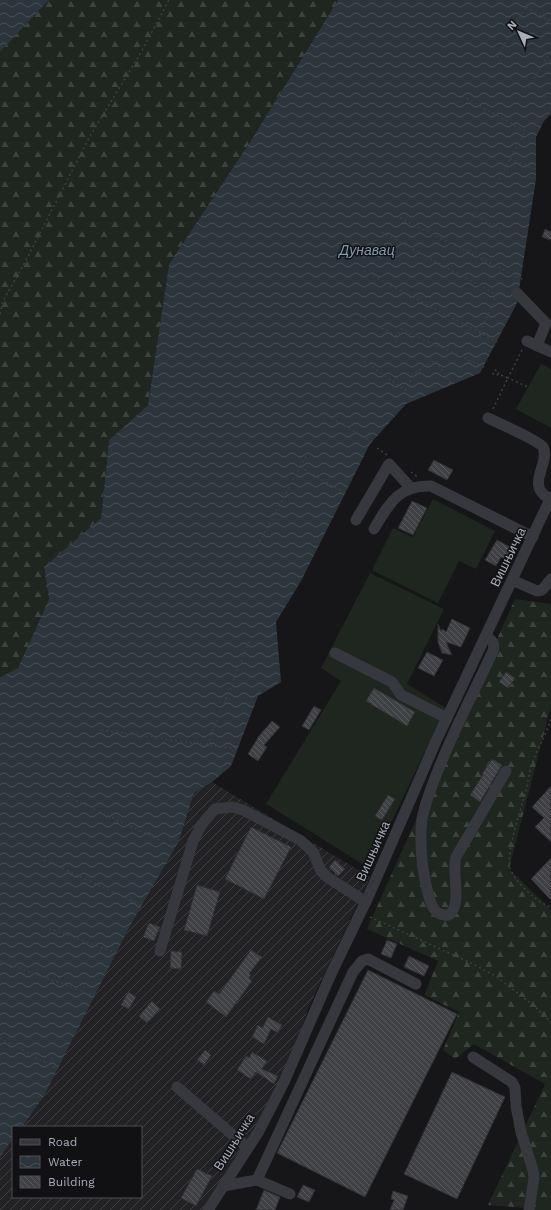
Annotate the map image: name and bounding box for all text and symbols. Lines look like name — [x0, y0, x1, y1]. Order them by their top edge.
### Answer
north arrow — [499, 12, 539, 52]
text: N — [505, 18, 520, 33]
water label: Дунавац — [337, 242, 395, 258]
street label: Вишњичка — [487, 524, 529, 589]
street label: Вишњичка — [353, 818, 393, 883]
street label: Вишњичка — [211, 1110, 258, 1173]
legend — [12, 1126, 142, 1198]
text: Road — [48, 1135, 77, 1149]
text: Water — [48, 1155, 83, 1169]
text: Building — [48, 1175, 95, 1189]

